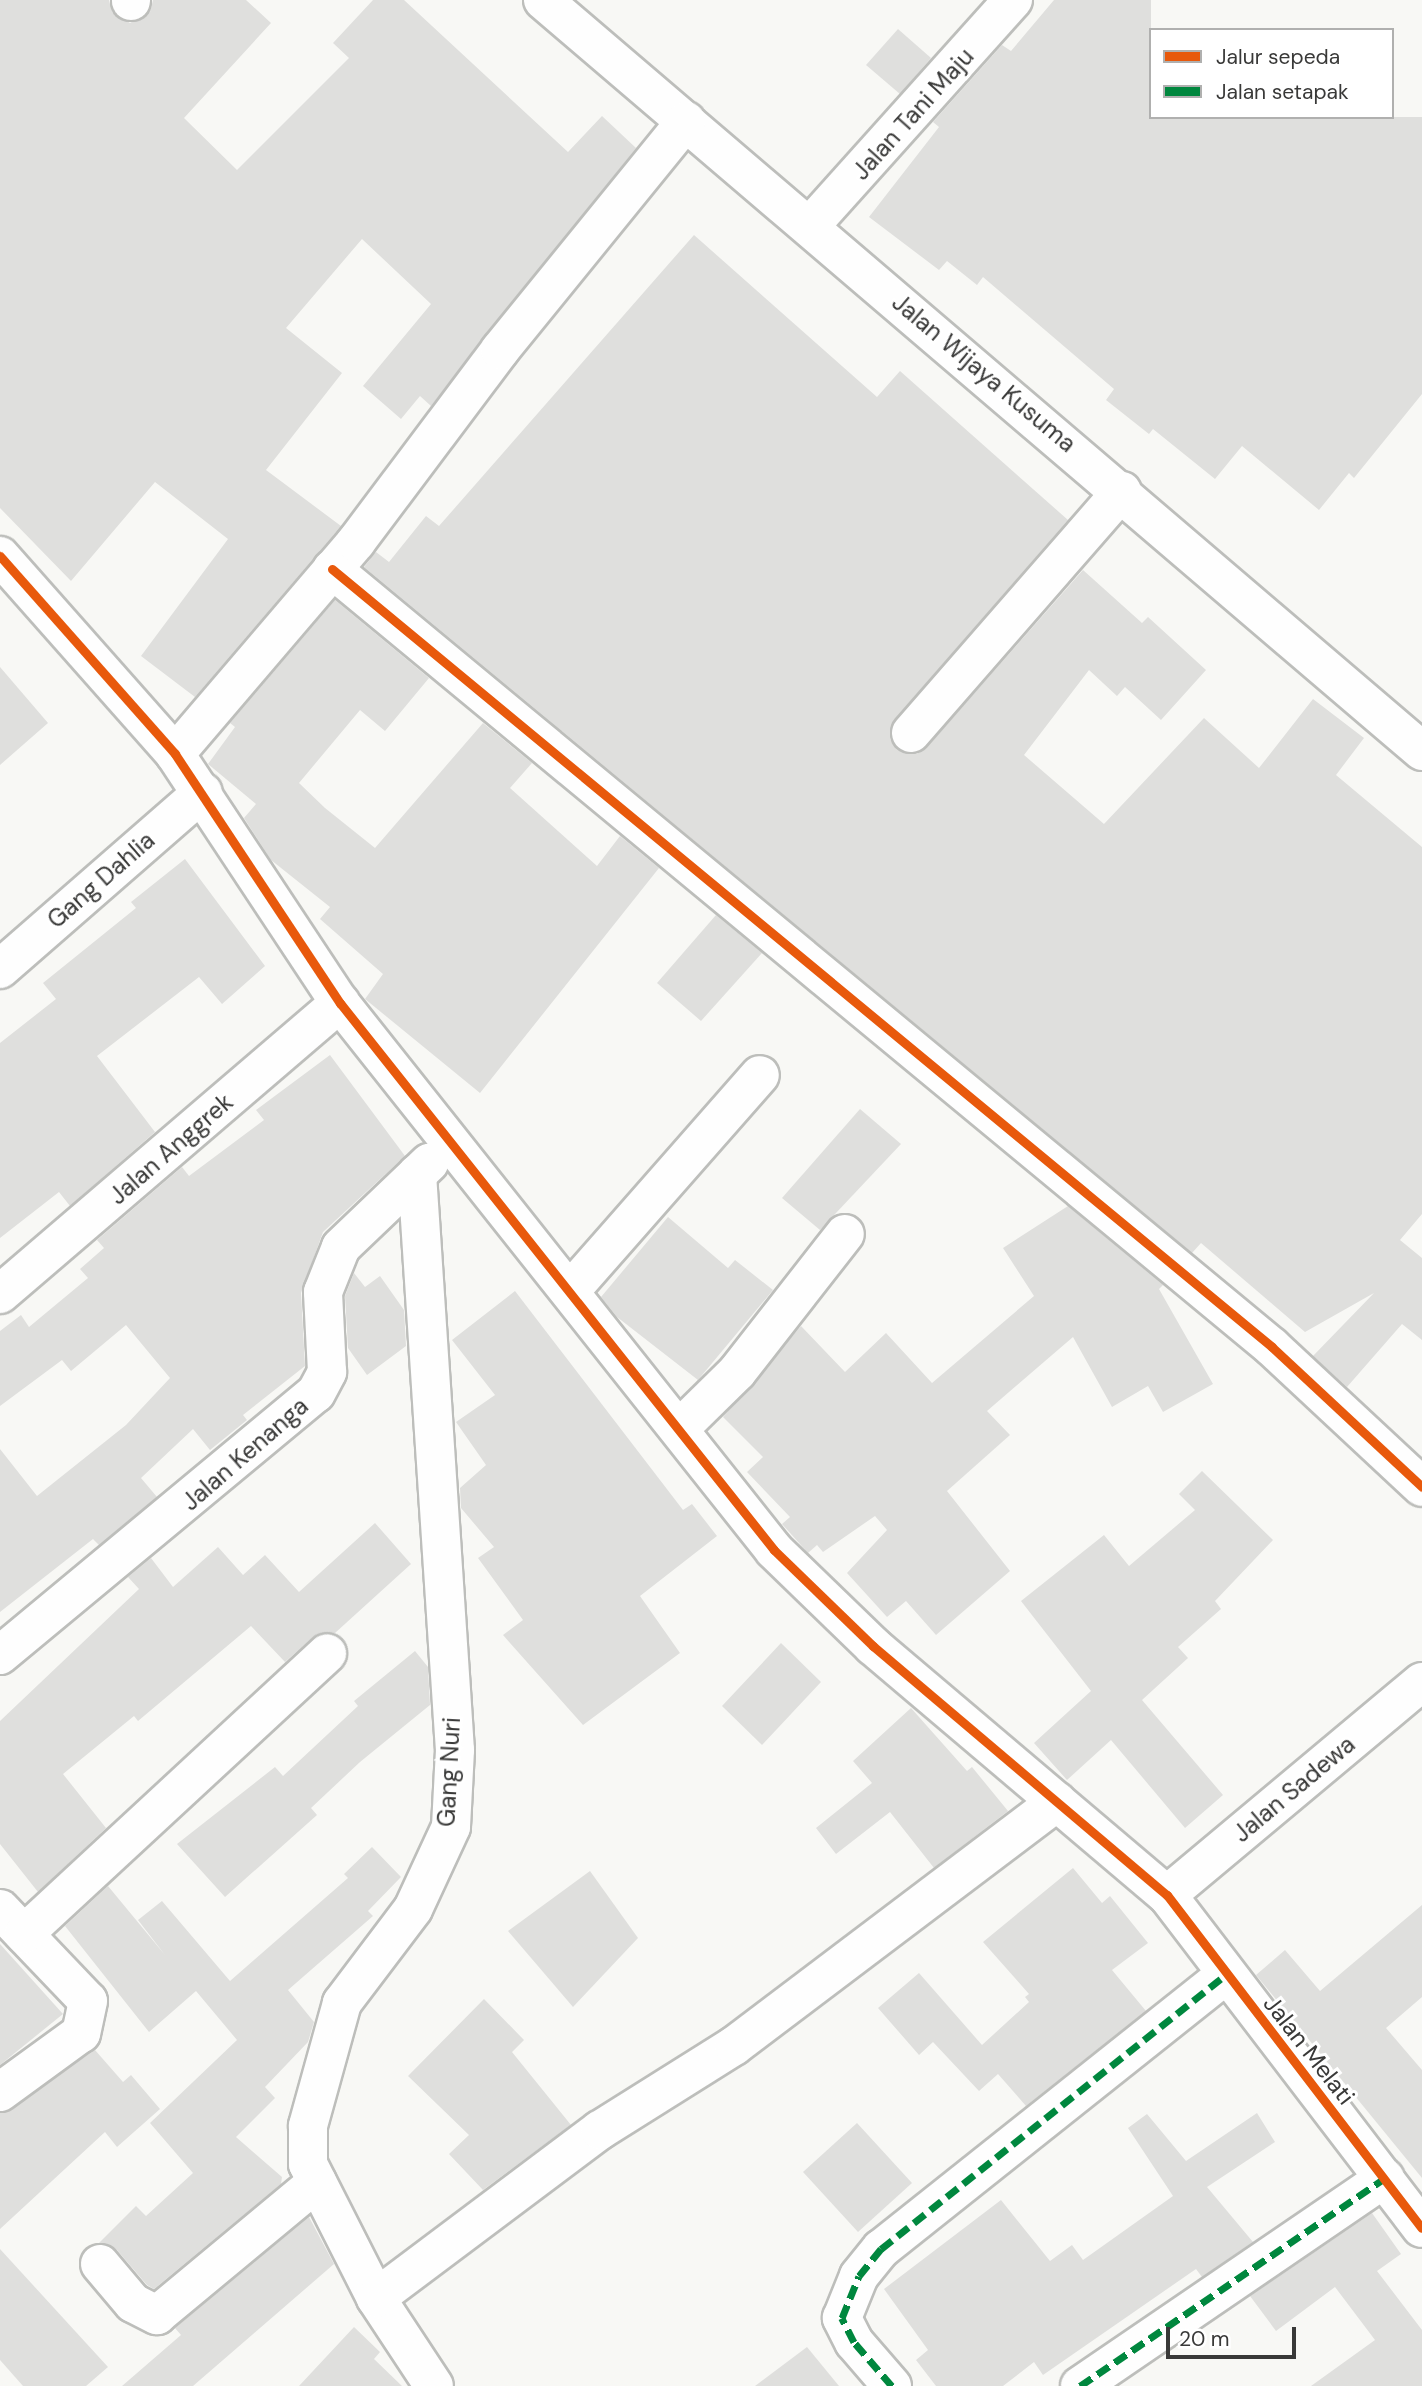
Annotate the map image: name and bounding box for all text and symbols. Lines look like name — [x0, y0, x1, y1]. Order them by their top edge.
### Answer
legend — [1149, 28, 1394, 119]
street label: Jalan Tani Maju — [846, 42, 980, 186]
text: Jalur sepeda — [1216, 43, 1340, 71]
text: Jalan setapak — [1216, 78, 1349, 106]
street label: Jalan Wijaya Kusuma — [886, 288, 1082, 458]
street label: Gang Dahlia — [42, 826, 160, 934]
street label: Jalan Anggrek — [103, 1088, 239, 1210]
street label: Jalan Kenanga — [176, 1391, 314, 1517]
street label: Gang Nuri — [432, 1716, 466, 1828]
street label: Jalan Sadewa — [1227, 1730, 1361, 1848]
street label: Jalan Melati — [1257, 1990, 1361, 2110]
scale bar — [1170, 2312, 1300, 2356]
text: 20 m — [1179, 2325, 1230, 2353]

